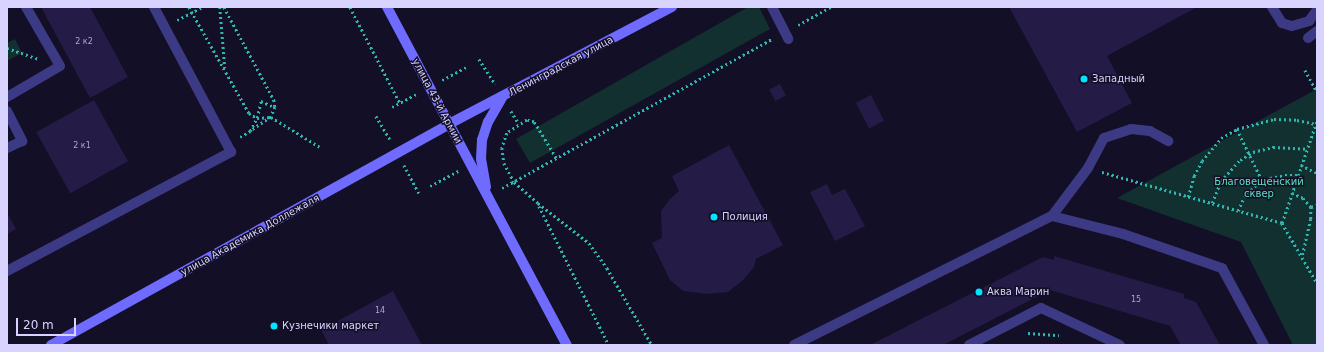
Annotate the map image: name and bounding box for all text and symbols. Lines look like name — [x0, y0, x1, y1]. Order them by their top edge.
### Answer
street label: Ленинградская улица — [507, 33, 615, 99]
house number: 2 к2 — [75, 37, 93, 47]
street label: улица 43-й Армии — [409, 56, 465, 146]
place label: Западный — [1092, 73, 1145, 85]
marker: Западный — [1079, 74, 1089, 84]
house number: 2 к1 — [73, 141, 91, 151]
park label: Благовещенский сквер — [1214, 175, 1304, 198]
street label: улица Академика Доллежаля — [179, 192, 321, 278]
place label: Полиция — [722, 211, 768, 223]
marker: Полиция — [709, 212, 719, 222]
place label: Аква Марин — [987, 286, 1049, 298]
marker: Аква Марин — [974, 287, 984, 297]
house number: 15 — [1131, 295, 1141, 305]
house number: 14 — [375, 306, 385, 316]
scale bar — [18, 310, 78, 336]
text: 20 m — [23, 318, 54, 332]
place label: Кузнечики маркет — [282, 320, 379, 332]
marker: Кузнечики маркет — [269, 321, 279, 331]

